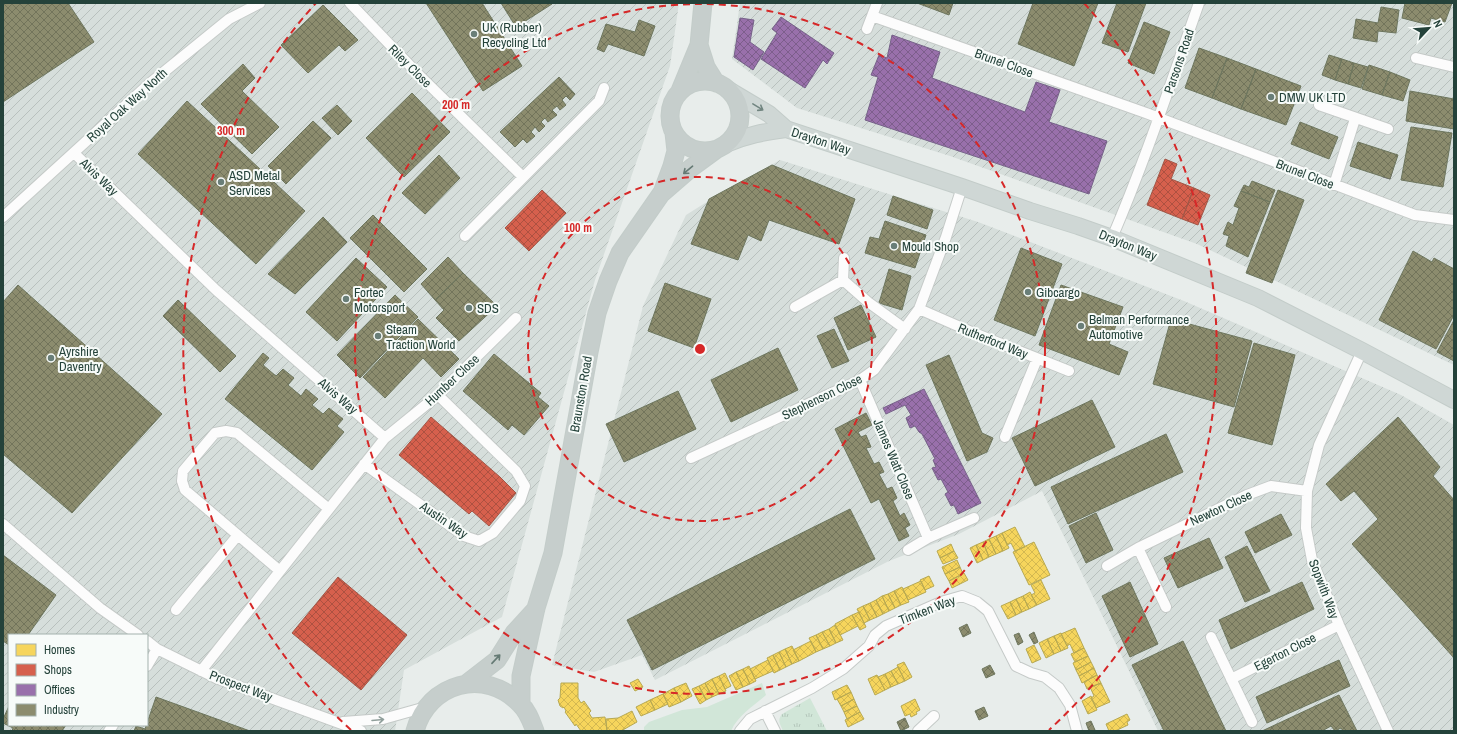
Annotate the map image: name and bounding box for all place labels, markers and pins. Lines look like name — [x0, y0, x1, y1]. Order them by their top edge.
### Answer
place label: UK (Rubber) Recycling Ltd — [482, 19, 547, 51]
marker: UK (Rubber) Recycling Ltd — [469, 29, 479, 39]
place label: DMW UK LTD — [1279, 89, 1346, 106]
marker: DMW UK LTD — [1266, 92, 1276, 102]
place label: ASD Metal Services — [228, 167, 280, 199]
marker: ASD Metal Services — [216, 177, 226, 187]
place label: Mould Shop — [902, 238, 959, 255]
marker: Mould Shop — [889, 241, 899, 251]
place label: Fortec Motorsport — [354, 284, 405, 316]
place label: Gibcargo — [1036, 284, 1080, 301]
marker: Gibcargo — [1023, 287, 1033, 297]
marker: Fortec Motorsport — [341, 294, 351, 304]
place label: SDS — [477, 300, 499, 317]
marker: SDS — [464, 303, 474, 313]
place label: Belman Performance Automotive — [1088, 311, 1189, 343]
place label: Steam Traction World — [386, 321, 455, 353]
marker: Belman Performance Automotive — [1076, 321, 1086, 331]
marker: Steam Traction World — [373, 331, 383, 341]
centre of rings — [693, 342, 707, 356]
place label: Ayrshire Daventry — [58, 343, 102, 375]
marker: Ayrshire Daventry — [46, 353, 56, 363]

